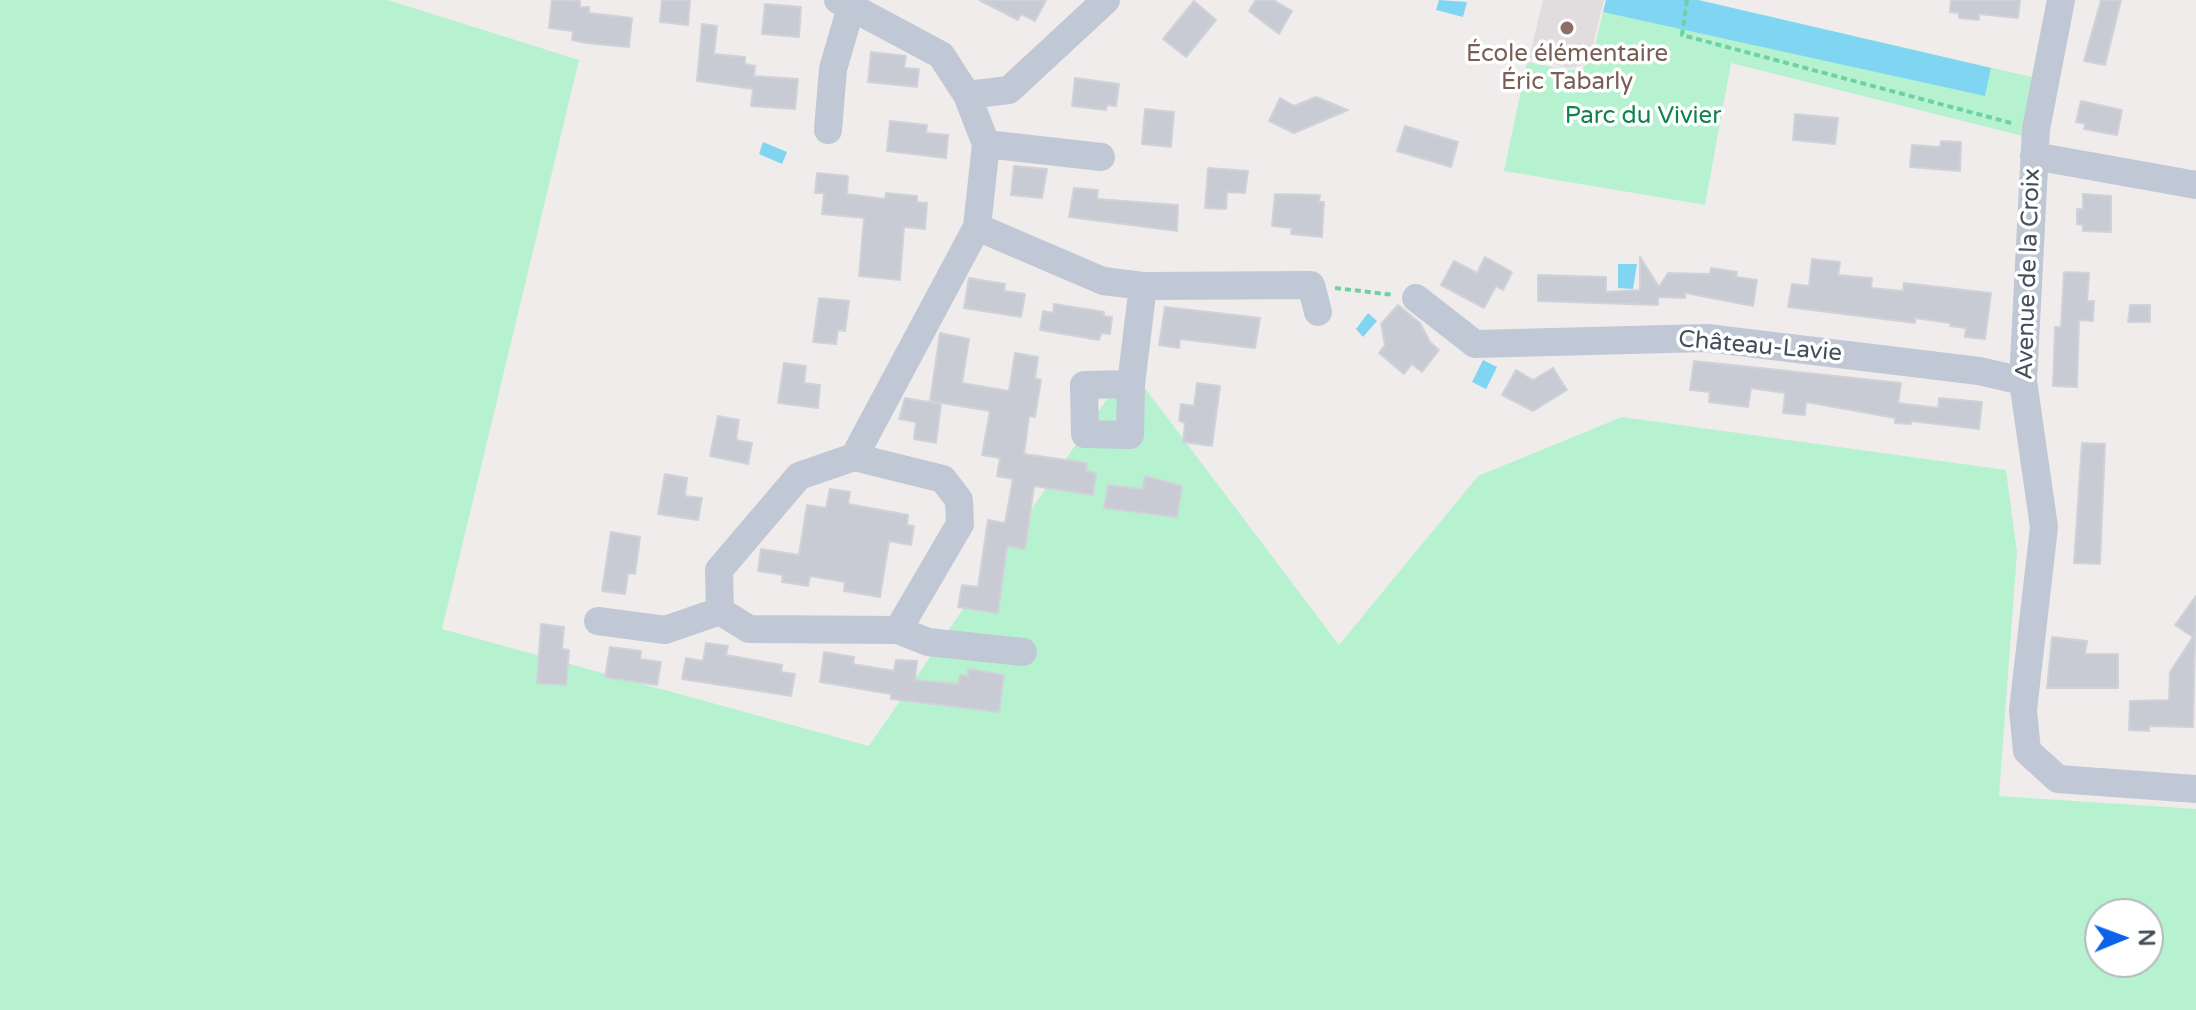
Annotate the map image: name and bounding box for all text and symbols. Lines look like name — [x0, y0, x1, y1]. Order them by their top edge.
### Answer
marker: École élémentaire Éric Tabarly — [1558, 19, 1576, 37]
place label: École élémentaire Éric Tabarly — [1466, 41, 1668, 97]
park label: Parc du Vivier — [1565, 103, 1721, 131]
street label: Avenue de la Croix — [2011, 168, 2047, 380]
street label: Château-Lavie — [1677, 325, 1843, 369]
north arrow — [2084, 898, 2164, 978]
text: N — [2133, 929, 2159, 947]

